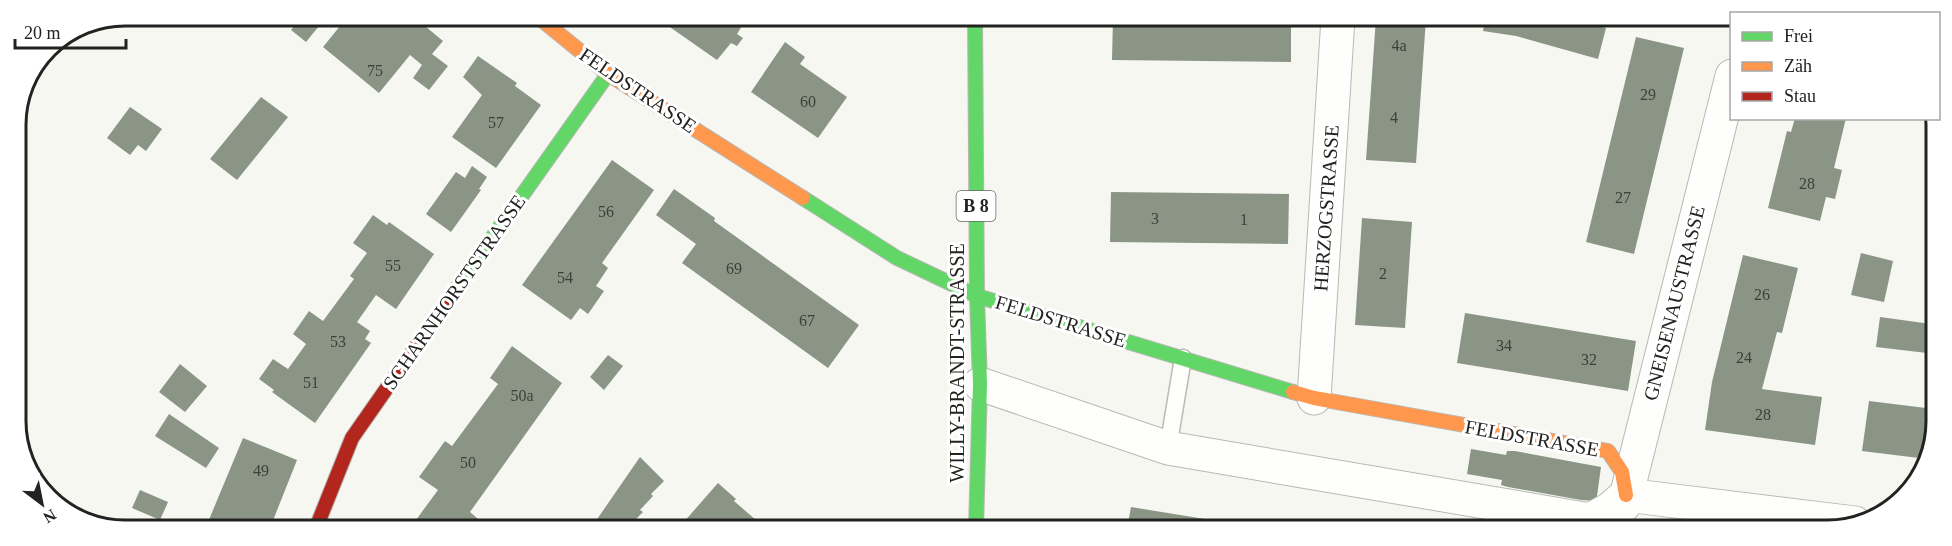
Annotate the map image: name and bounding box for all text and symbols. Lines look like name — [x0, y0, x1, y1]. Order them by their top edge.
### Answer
scale bar — [15, 12, 126, 50]
legend — [1730, 12, 1940, 120]
text: 20 m — [24, 23, 61, 43]
text: Frei — [1784, 26, 1813, 46]
house number: 4a — [1391, 37, 1407, 54]
street label: FELDSTRASSE — [576, 43, 700, 137]
text: Zäh — [1784, 56, 1812, 76]
house number: 75 — [367, 62, 383, 79]
house number: 29 — [1640, 86, 1656, 103]
text: Stau — [1784, 86, 1816, 106]
house number: 60 — [800, 93, 816, 110]
house number: 4 — [1390, 109, 1398, 126]
house number: 57 — [488, 114, 504, 131]
street label: HERZOGSTRASSE — [1309, 124, 1343, 292]
house number: 28 — [1799, 175, 1815, 192]
house number: 27 — [1615, 189, 1631, 206]
street label: SCHARNHORSTSTRASSE — [378, 191, 530, 393]
road number: B 8 — [956, 191, 996, 221]
house number: 56 — [598, 203, 614, 220]
street label: GNEISENAUSTRASSE — [1639, 203, 1709, 403]
house number: 3 — [1151, 210, 1159, 227]
house number: 1 — [1240, 211, 1248, 228]
street label: WILLY-BRANDT-STRASSE — [946, 243, 968, 483]
house number: 55 — [385, 257, 401, 274]
house number: 69 — [726, 260, 742, 277]
house number: 2 — [1379, 265, 1387, 282]
house number: 54 — [557, 269, 573, 286]
house number: 26 — [1754, 286, 1770, 303]
street label: FELDSTRASSE — [993, 291, 1129, 351]
house number: 67 — [799, 312, 815, 329]
house number: 53 — [330, 333, 346, 350]
house number: 34 — [1496, 337, 1512, 354]
house number: 24 — [1736, 349, 1752, 366]
house number: 32 — [1581, 351, 1597, 368]
house number: 51 — [303, 374, 319, 391]
house number: 50a — [510, 387, 534, 404]
house number: 28 — [1755, 406, 1771, 423]
street label: FELDSTRASSE — [1463, 415, 1601, 461]
house number: 50 — [460, 454, 476, 471]
house number: 49 — [253, 462, 269, 479]
north arrow — [12, 474, 72, 534]
text: N — [40, 506, 59, 527]

